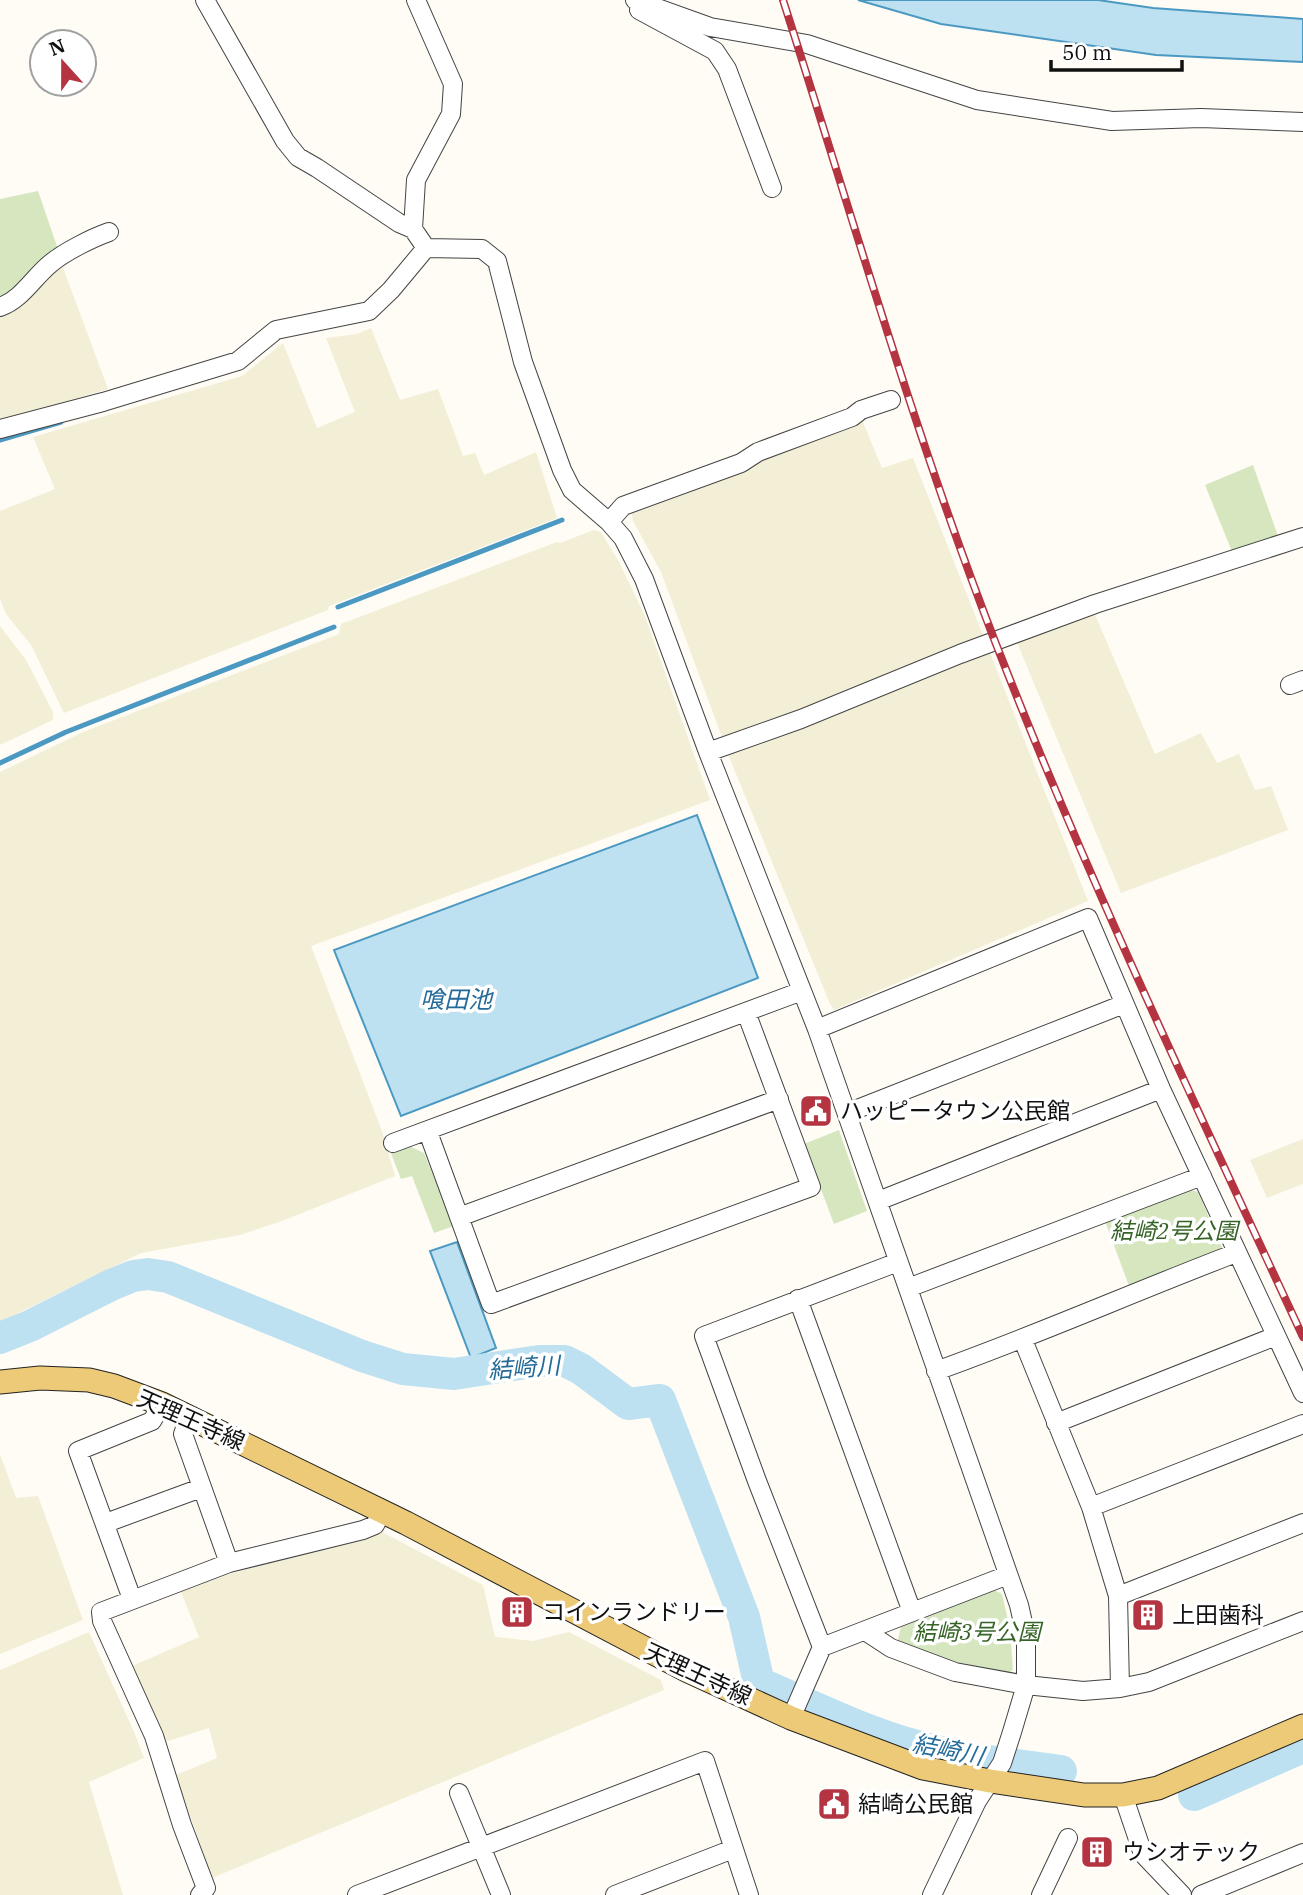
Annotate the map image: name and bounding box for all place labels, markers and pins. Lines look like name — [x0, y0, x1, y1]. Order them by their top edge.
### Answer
public building icon: ハッピータウン公民館 — [797, 1092, 835, 1130]
place label: ハッピータウン公民館 — [840, 1095, 1070, 1125]
building icon: コインランドリー — [498, 1593, 536, 1631]
place label: コインランドリー — [542, 1596, 726, 1626]
building icon: 上田歯科 — [1129, 1596, 1167, 1634]
place label: 上田歯科 — [1172, 1599, 1264, 1629]
public building icon: 結崎公民館 — [815, 1785, 853, 1823]
place label: 結崎公民館 — [858, 1788, 973, 1818]
building icon: ウシオテック — [1078, 1833, 1116, 1871]
place label: ウシオテック — [1122, 1836, 1260, 1866]

